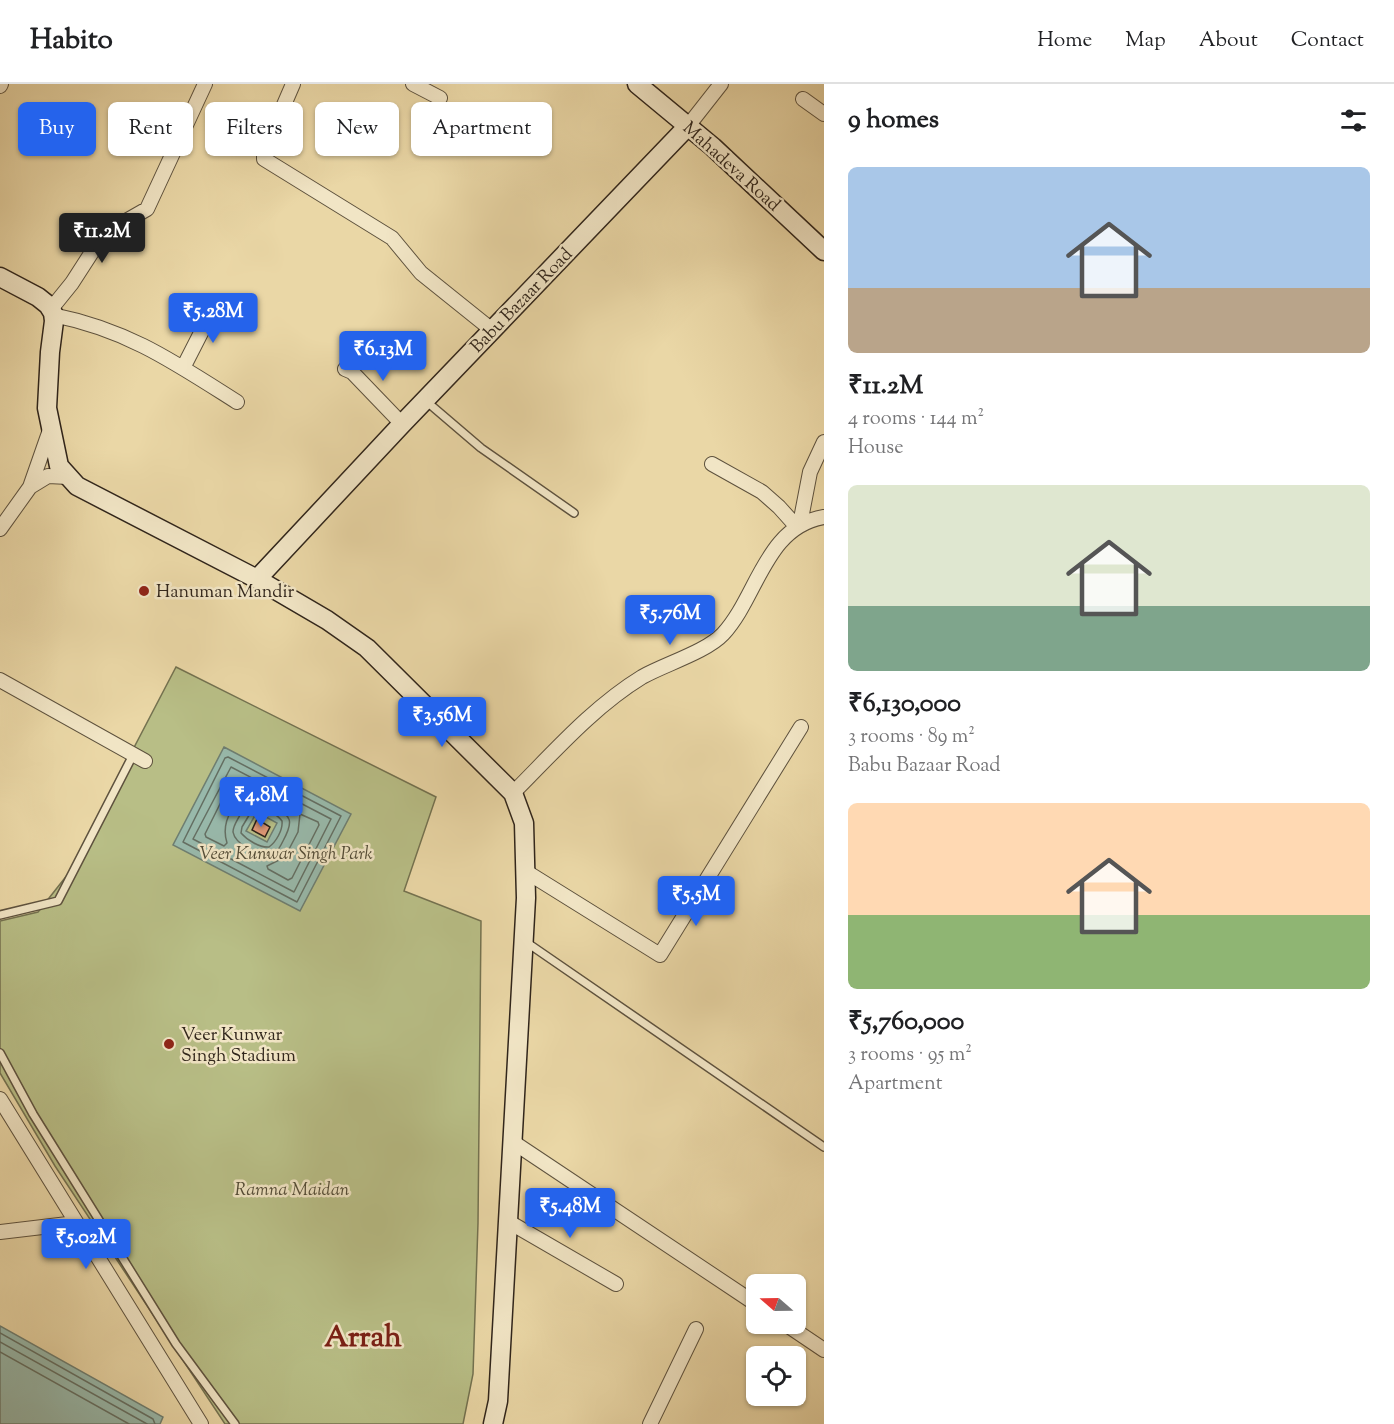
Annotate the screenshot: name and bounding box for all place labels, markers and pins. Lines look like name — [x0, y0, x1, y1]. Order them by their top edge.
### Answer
pin: ₹11.2M — [53, 213, 151, 264]
pin: ₹5.28M — [164, 293, 262, 344]
pin: ₹6.13M — [334, 331, 432, 382]
place label: Hanuman Mandir — [156, 580, 295, 606]
marker: Hanuman Mandir — [137, 584, 151, 598]
pin: ₹5.76M — [621, 595, 719, 646]
pin: ₹3.56M — [393, 697, 491, 748]
pin: ₹4.8M — [219, 777, 303, 828]
pin: ₹5.5M — [654, 876, 738, 927]
place label: Veer Kunwar Singh Stadium — [181, 1023, 296, 1070]
marker: Veer Kunwar Singh Stadium — [162, 1037, 176, 1051]
pin: ₹5.48M — [521, 1188, 619, 1239]
pin: ₹5.02M — [37, 1219, 135, 1270]

